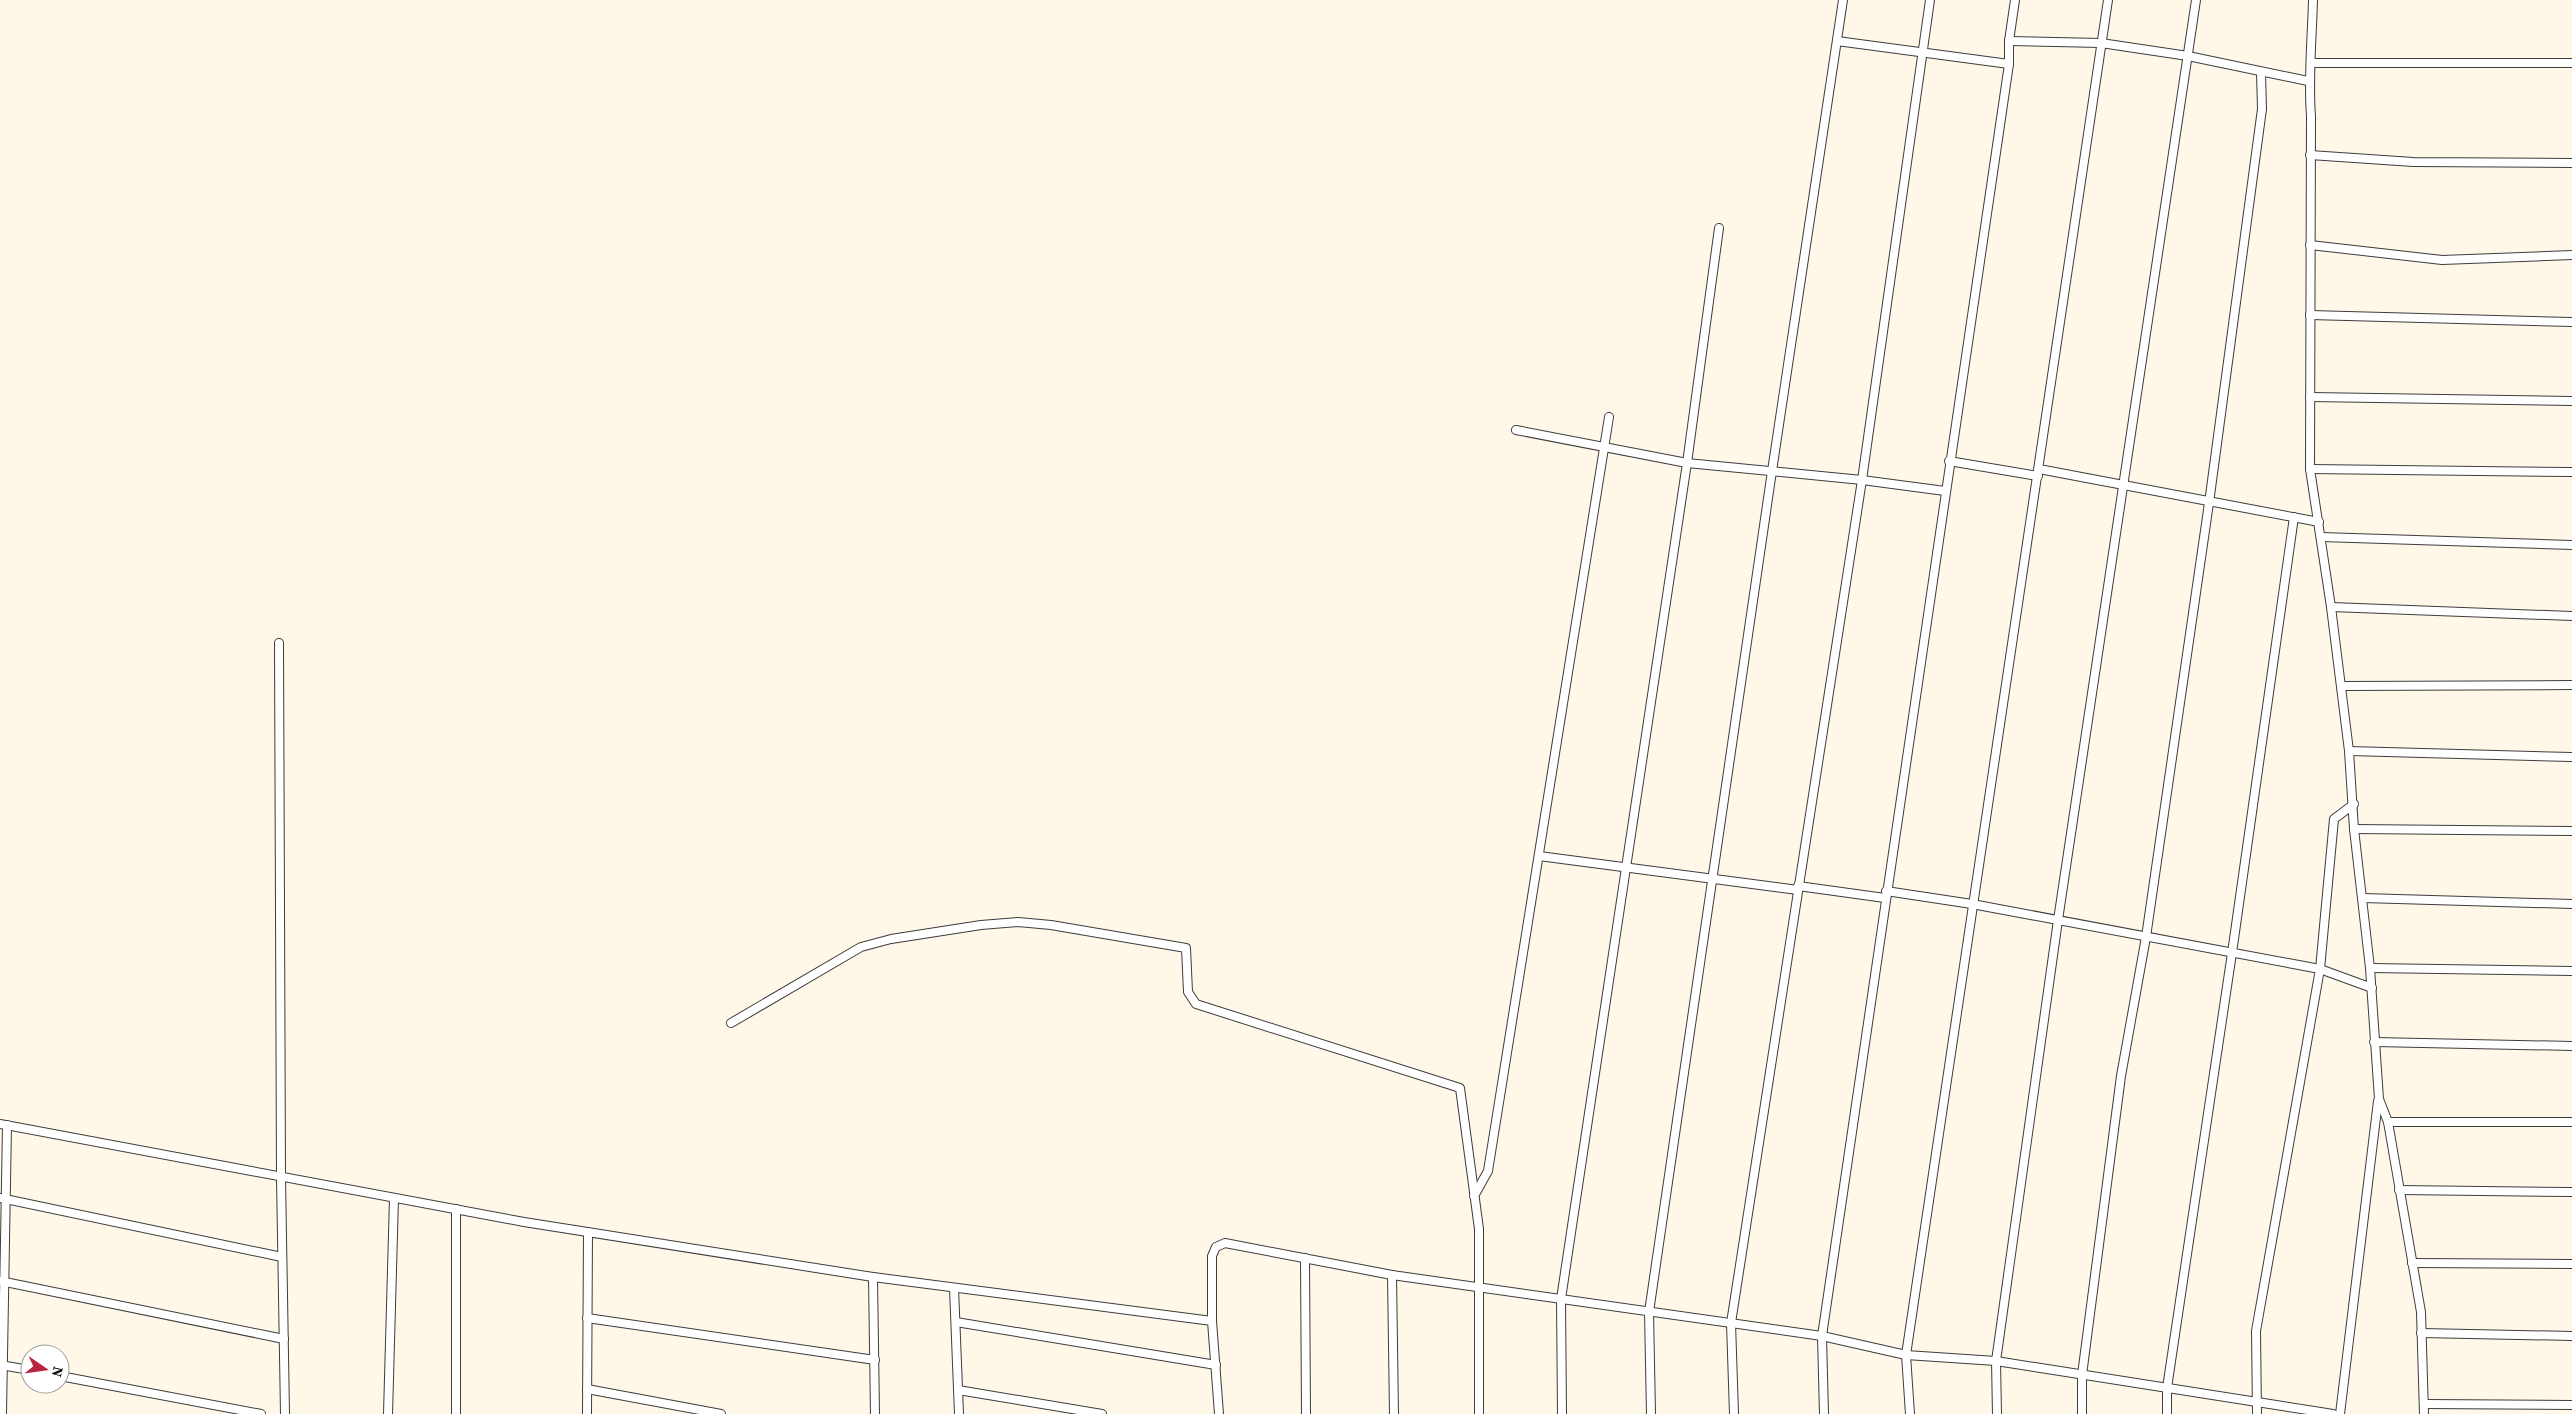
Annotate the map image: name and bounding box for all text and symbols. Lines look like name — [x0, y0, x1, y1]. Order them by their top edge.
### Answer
north arrow — [20, 1344, 70, 1394]
text: N — [47, 1365, 69, 1379]

